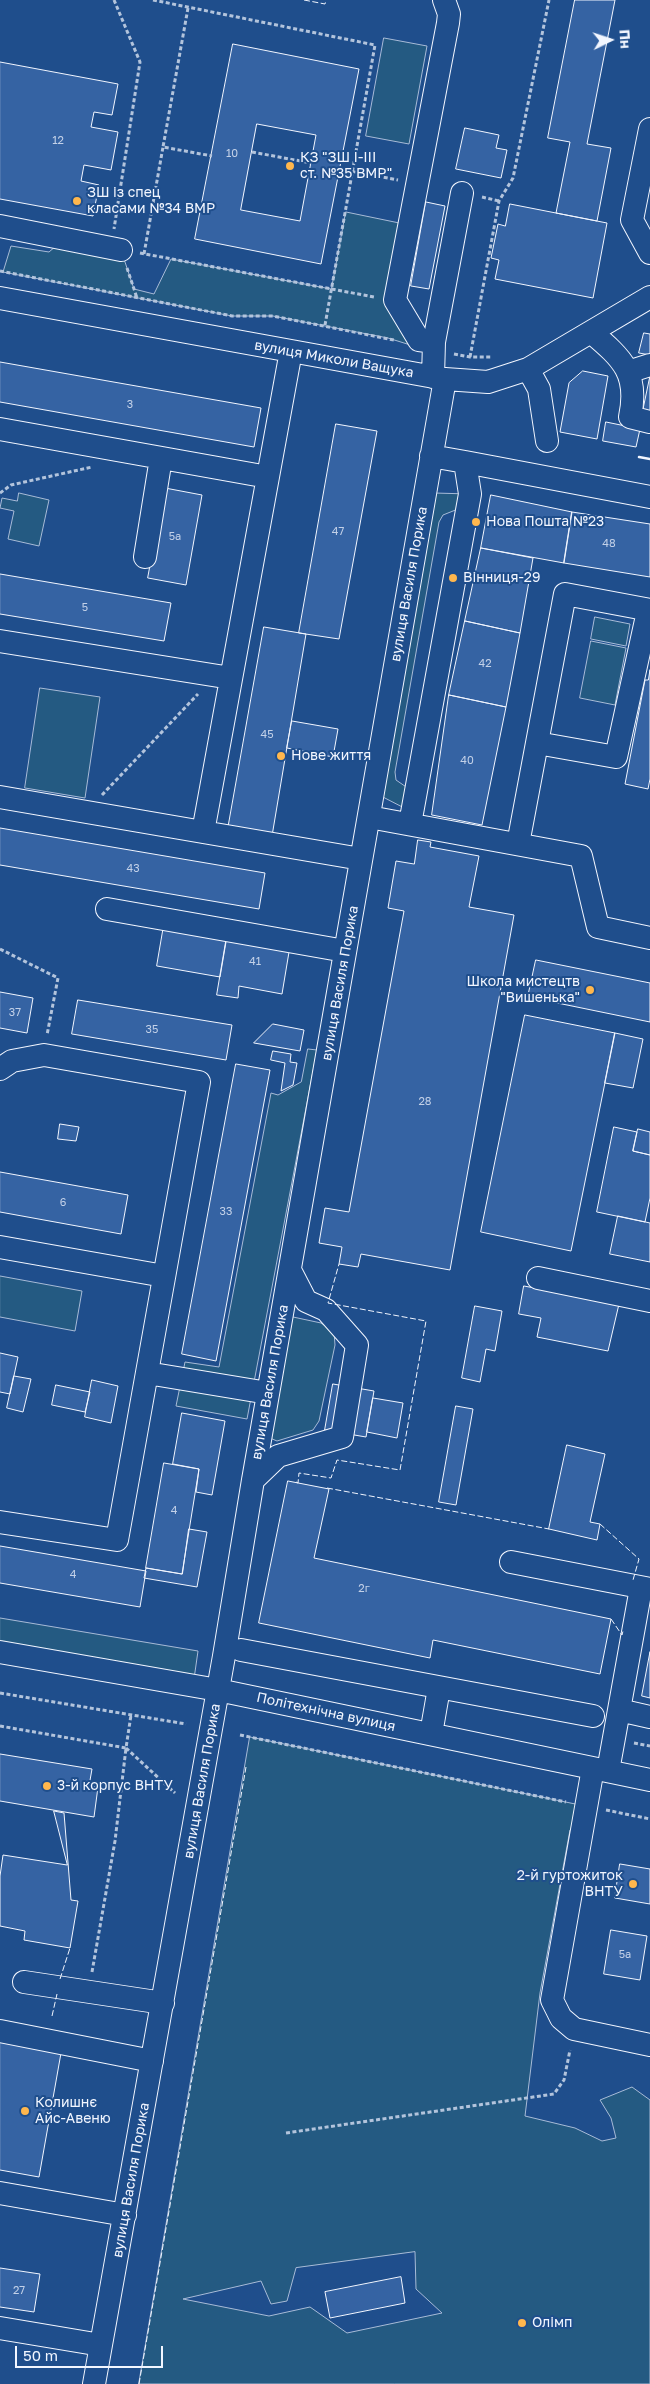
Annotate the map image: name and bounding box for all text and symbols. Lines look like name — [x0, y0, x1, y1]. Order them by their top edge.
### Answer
north arrow — [585, 15, 635, 65]
text: Пн — [616, 29, 635, 49]
house number: 12 — [52, 134, 64, 148]
house number: 10 — [226, 147, 238, 161]
place label: КЗ "ЗШ І-ІІІ ст. №35 ВМР" — [300, 150, 392, 182]
marker: КЗ "ЗШ І-ІІІ ст. №35 ВМР" — [284, 160, 296, 172]
place label: ЗШ із спец класами №34 ВМР — [87, 185, 215, 218]
marker: ЗШ із спец класами №34 ВМР — [71, 195, 83, 207]
street label: вулиця Миколи Ващука — [253, 337, 415, 381]
house number: 3 — [127, 398, 133, 412]
street label: вулиця Василя Порика — [387, 505, 431, 663]
place label: Нова Пошта №23 — [486, 514, 604, 530]
marker: Нова Пошта №23 — [470, 516, 482, 528]
house number: 47 — [332, 525, 344, 539]
house number: 5а — [169, 530, 181, 544]
house number: 48 — [602, 537, 616, 551]
place label: Вінниця-29 — [463, 570, 540, 586]
marker: Вінниця-29 — [447, 572, 459, 584]
house number: 5 — [82, 601, 88, 615]
house number: 42 — [478, 657, 492, 671]
house number: 45 — [260, 728, 274, 742]
place label: Нове життя — [291, 748, 371, 764]
marker: Нове життя — [275, 750, 287, 762]
house number: 40 — [460, 754, 474, 768]
house number: 43 — [126, 862, 140, 876]
street label: вулиця Василя Порика — [318, 904, 362, 1062]
house number: 41 — [249, 955, 261, 969]
place label: Школа мистецтв "Вишенька" — [466, 974, 580, 1006]
marker: Школа мистецтв "Вишенька" — [584, 984, 596, 996]
house number: 37 — [9, 1006, 21, 1020]
house number: 35 — [146, 1023, 158, 1037]
house number: 28 — [418, 1095, 432, 1109]
house number: 6 — [60, 1196, 66, 1210]
house number: 33 — [220, 1205, 232, 1219]
street label: вулиця Василя Порика — [248, 1303, 292, 1461]
house number: 4 — [171, 1504, 177, 1518]
house number: 4 — [70, 1568, 76, 1582]
house number: 2г — [358, 1582, 370, 1596]
street label: Політехнічна вулиця — [255, 1689, 397, 1735]
street label: вулиця Василя Порика — [180, 1702, 224, 1860]
place label: 3-й корпус ВНТУ — [57, 1778, 173, 1794]
marker: 3-й корпус ВНТУ — [41, 1780, 53, 1792]
place label: 2-й гуртожиток ВНТУ — [517, 1868, 623, 1900]
marker: 2-й гуртожиток ВНТУ — [627, 1878, 639, 1890]
house number: 5а — [619, 1948, 631, 1962]
place label: Колишнє Айс-Авеню — [35, 2095, 111, 2128]
street label: вулиця Василя Порика — [109, 2101, 153, 2259]
marker: Колишнє Айс-Авеню — [19, 2105, 31, 2117]
house number: 27 — [13, 2284, 25, 2298]
place label: Олімп — [532, 2315, 572, 2331]
marker: Олімп — [516, 2317, 528, 2329]
scale bar — [18, 2336, 165, 2368]
text: 50 m — [23, 2346, 58, 2364]

